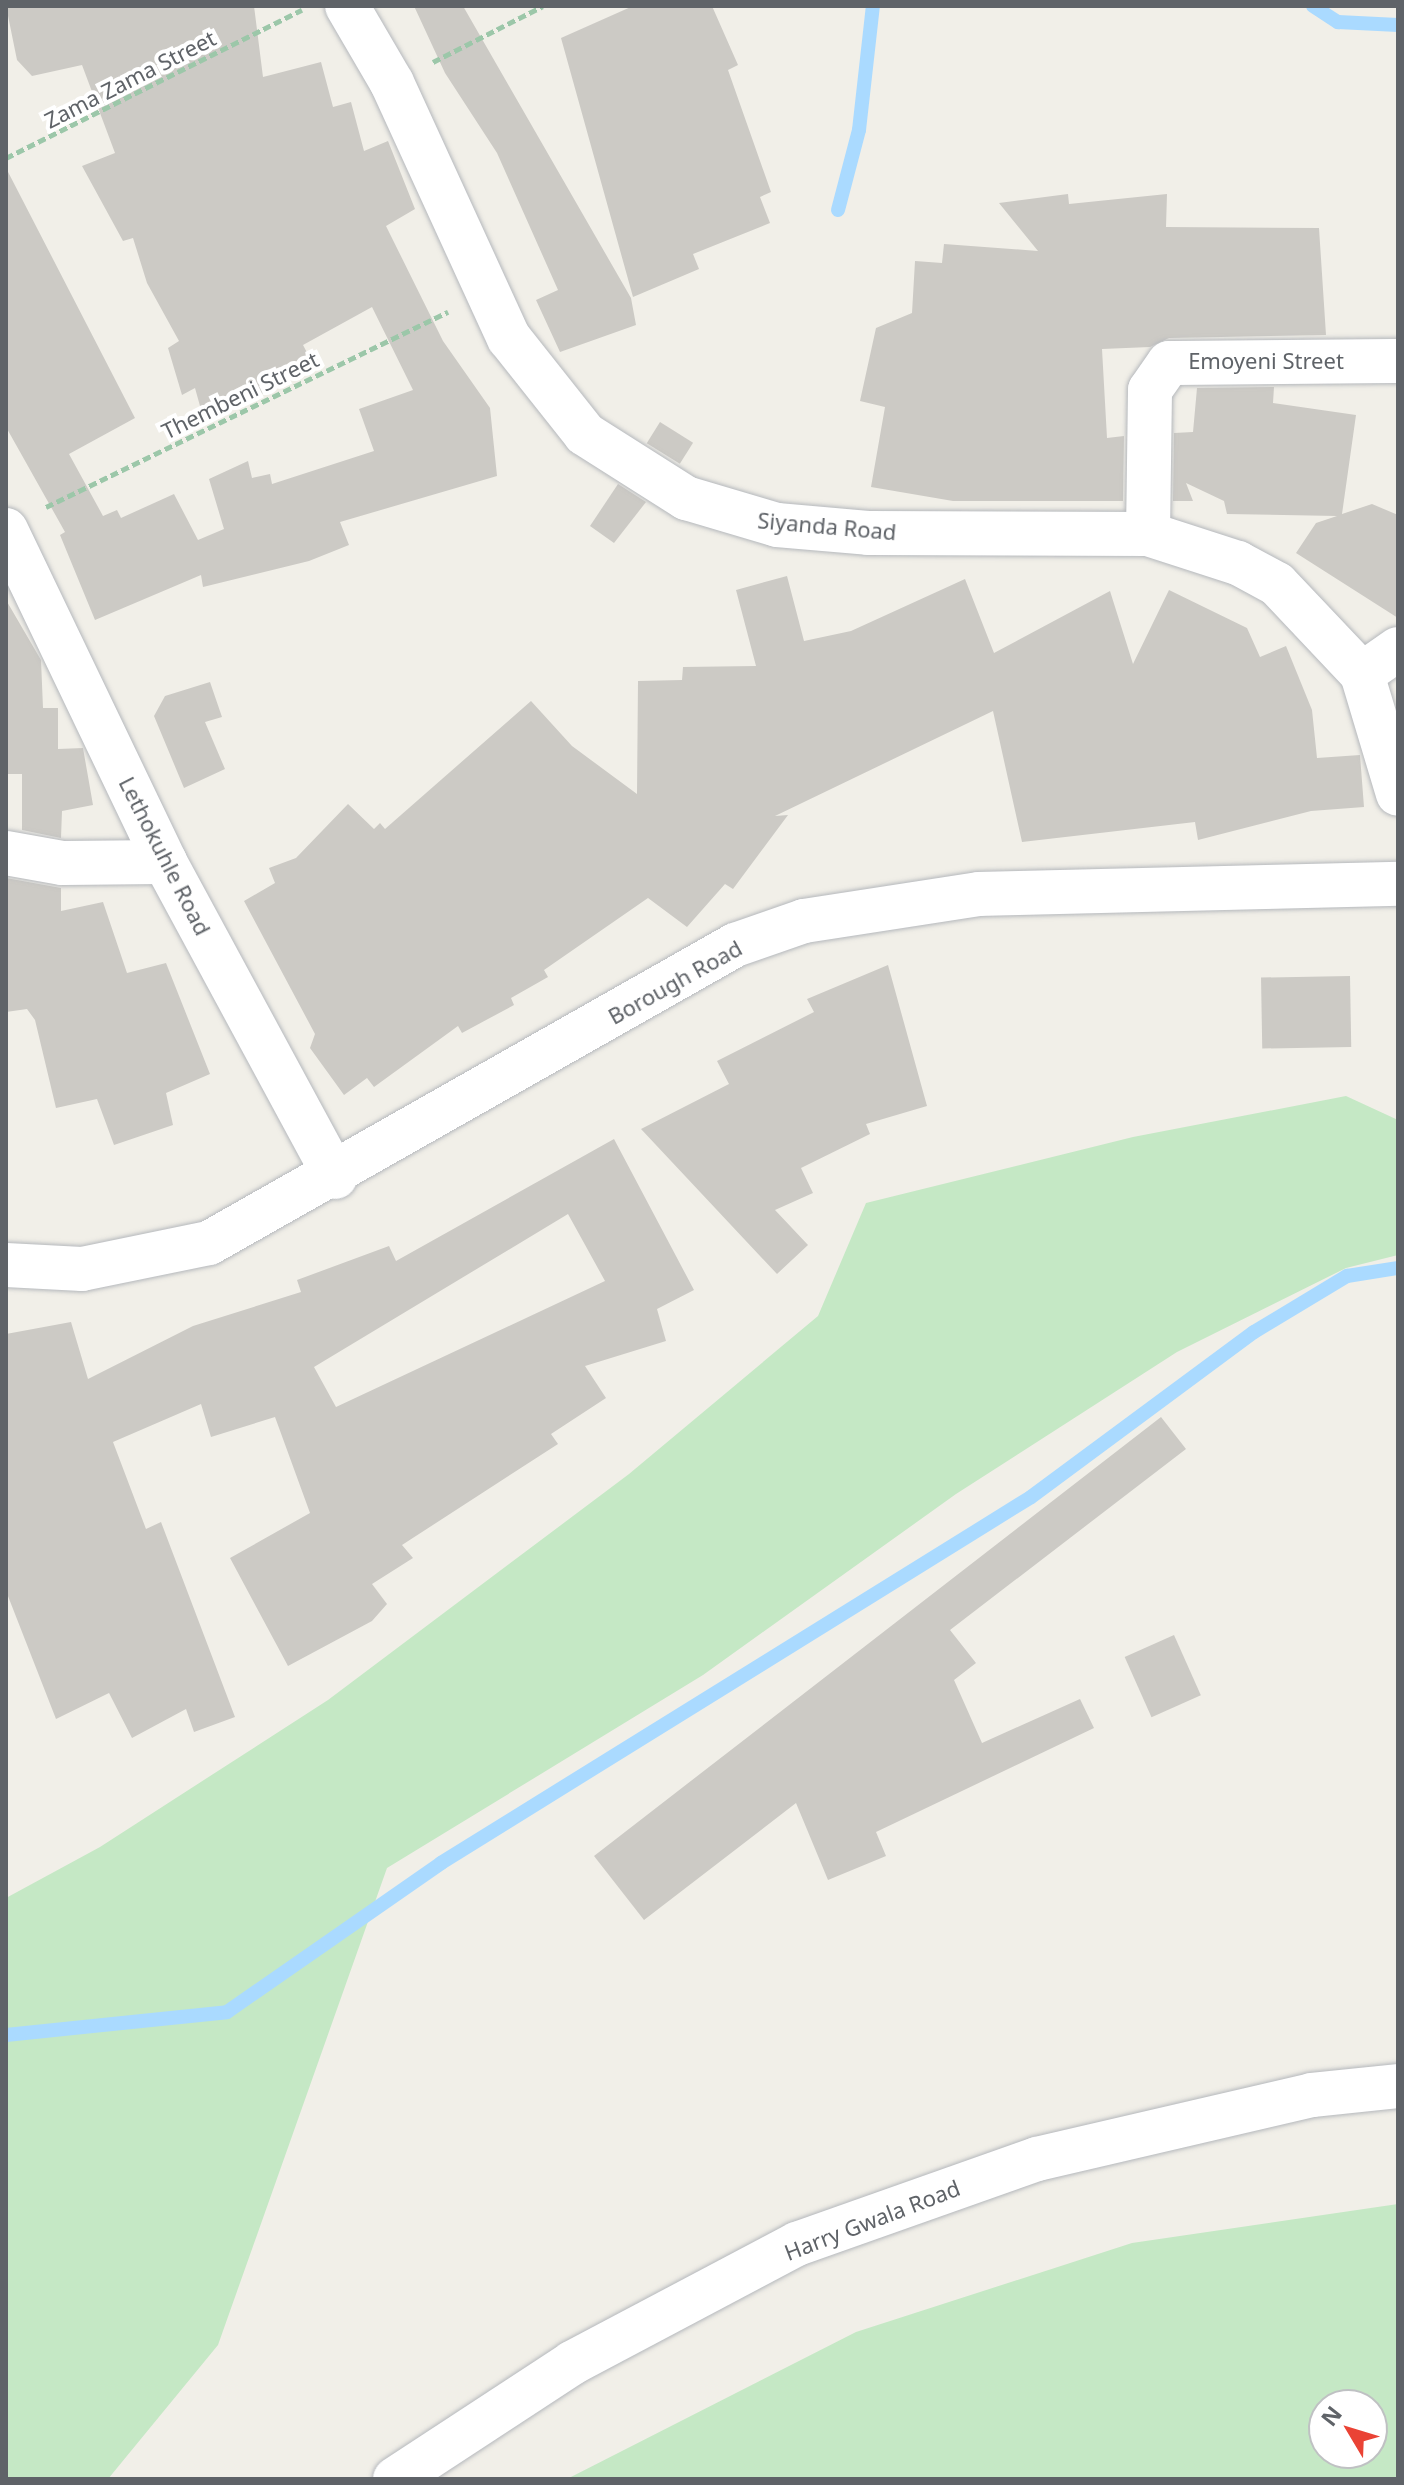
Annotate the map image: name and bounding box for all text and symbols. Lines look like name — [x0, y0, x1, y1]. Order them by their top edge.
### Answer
street label: Zama Zama Street — [40, 24, 220, 134]
street label: Thembeni Street — [157, 346, 323, 444]
street label: Emoyeni Street — [1188, 348, 1344, 374]
street label: Siyanda Road — [756, 507, 898, 545]
street label: Lethokuhle Road — [114, 772, 216, 940]
street label: Borough Road — [603, 934, 747, 1030]
street label: Harry Gwala Road — [780, 2174, 964, 2266]
north arrow — [1308, 2389, 1388, 2469]
text: N — [1313, 2399, 1348, 2432]

